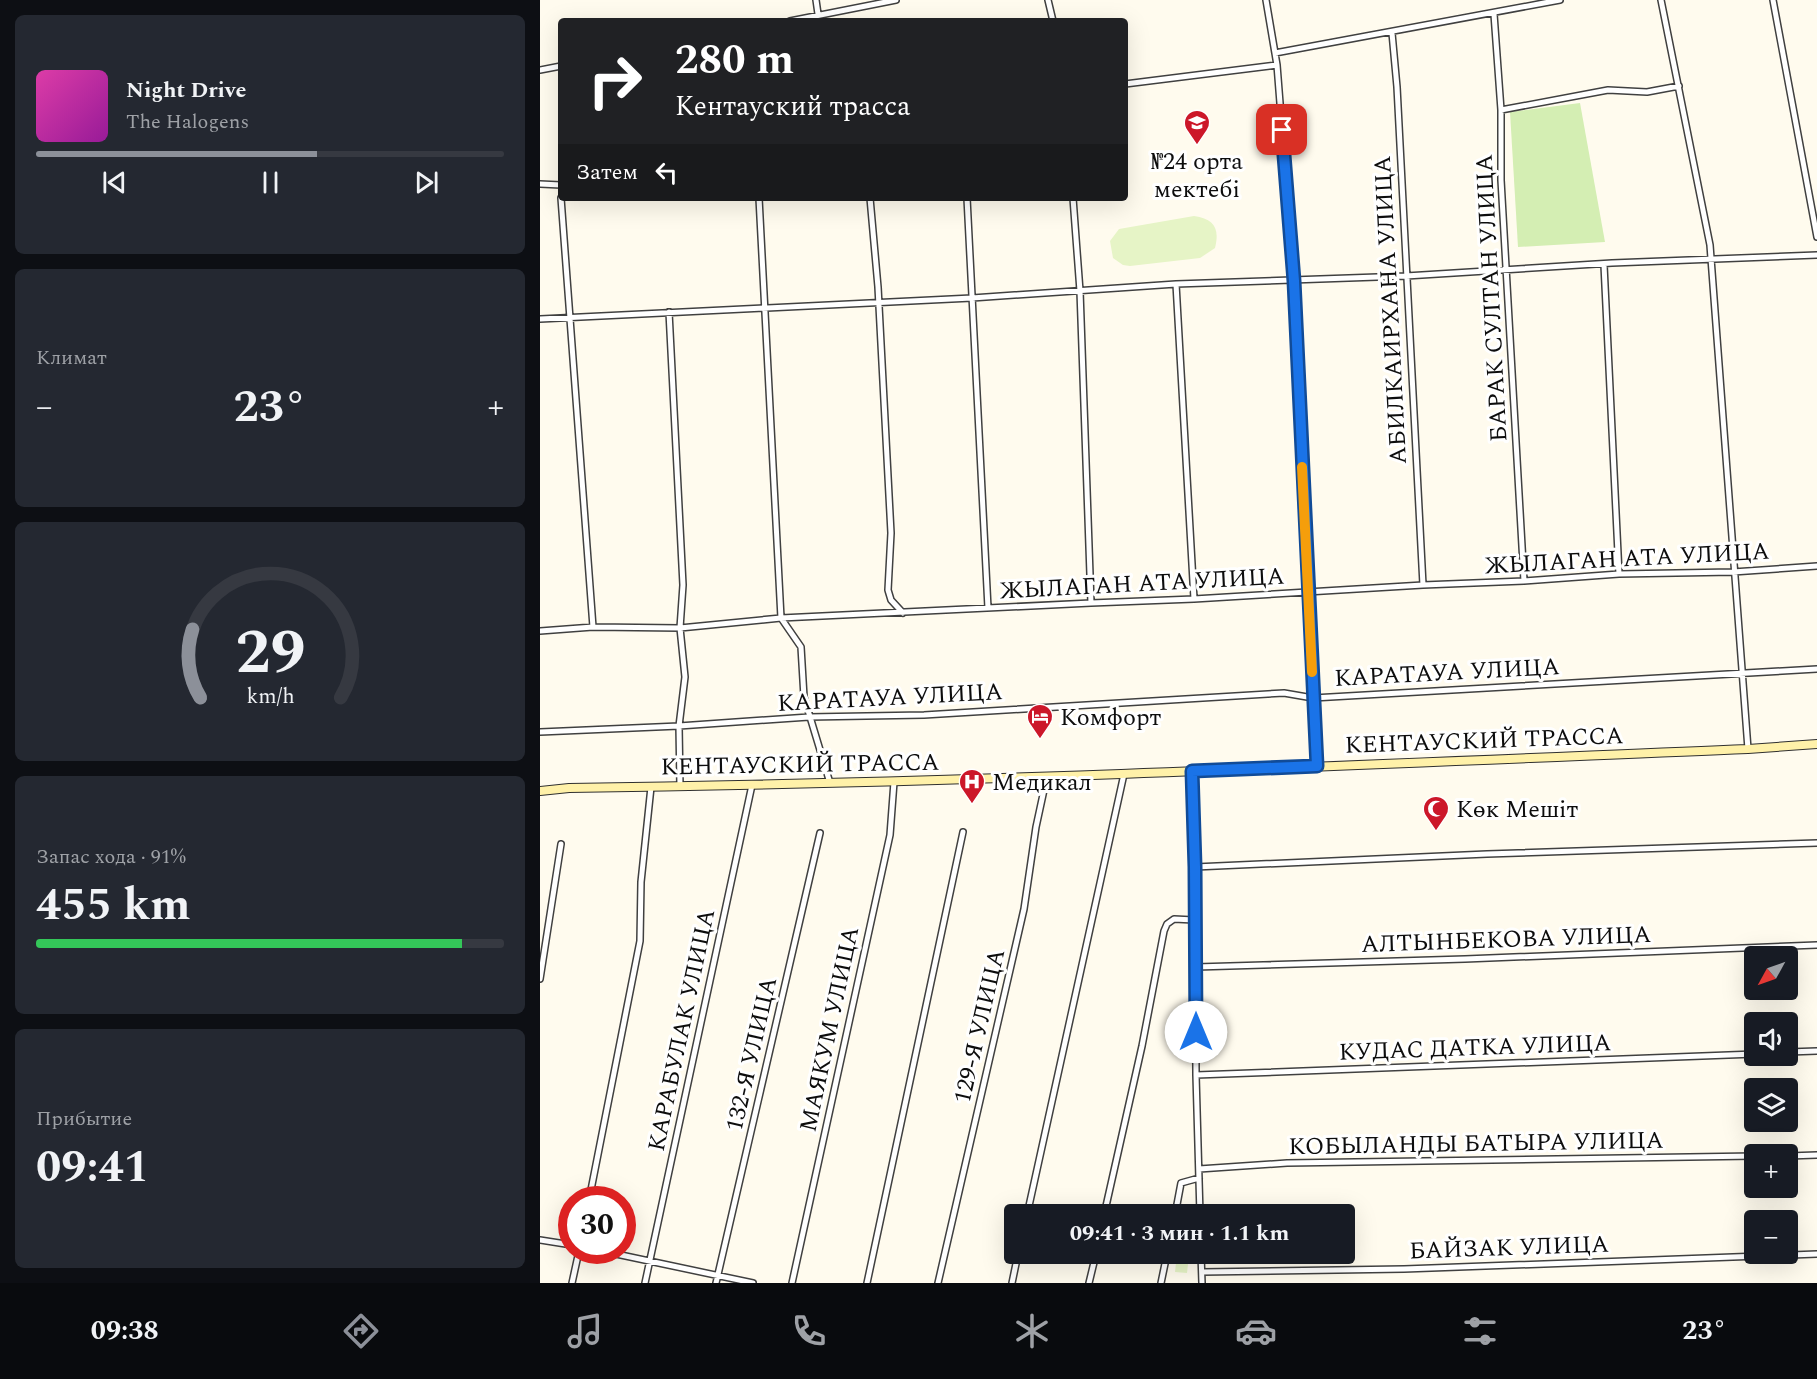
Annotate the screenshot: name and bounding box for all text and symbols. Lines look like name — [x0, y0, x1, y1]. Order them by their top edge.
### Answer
text: 280 m — [675, 29, 794, 92]
icon: right — [576, 42, 654, 120]
text: Night Drive — [126, 74, 246, 107]
text: Кентауский трасса — [675, 86, 910, 128]
pin — [1256, 104, 1307, 155]
text: The Halogens — [126, 107, 249, 137]
school or university icon: №24 орта мектебі — [1182, 108, 1212, 146]
icon: arrive — [1265, 113, 1298, 146]
place label: №24 орта мектебі — [1151, 144, 1243, 208]
street label: БАРАК СУЛТАН УЛИЦА — [1466, 153, 1518, 443]
street label: АБИЛКАИРХАНА УЛИЦА — [1365, 155, 1417, 465]
text: Затем — [576, 156, 638, 189]
icon: left — [650, 156, 683, 189]
icon: previous — [98, 166, 131, 199]
icon: pause — [254, 166, 287, 199]
icon: next — [410, 166, 443, 199]
text: Климат — [36, 343, 107, 373]
text: 23° — [234, 373, 307, 442]
text: − — [36, 382, 53, 432]
text: + — [488, 382, 504, 432]
street label: ЖЫЛАГАН АТА УЛИЦА — [1484, 534, 1770, 584]
street label: ЖЫЛАГАН АТА УЛИЦА — [999, 559, 1285, 609]
text: 29 — [235, 607, 305, 702]
street label: КАРАТАУА УЛИЦА — [1333, 649, 1561, 697]
street label: КАРАТАУА УЛИЦА — [776, 674, 1004, 722]
text: km/h — [246, 681, 294, 714]
place label: Комфорт — [1060, 700, 1162, 736]
hotel icon: Комфорт — [1025, 702, 1055, 740]
street label: КЕНТАУСКИЙ ТРАССА — [1344, 718, 1624, 764]
street label: КЕНТАУСКИЙ ТРАССА — [660, 745, 940, 785]
place label: Медикал — [992, 765, 1092, 801]
hospital icon: Медикал — [957, 767, 987, 805]
place label: Көк Мешіт — [1456, 792, 1579, 828]
mosque icon: Көк Мешіт — [1421, 794, 1451, 832]
text: Запас хода · 91% — [36, 842, 186, 872]
text: 455 km — [36, 871, 191, 940]
street label: КАРАБУЛАК УЛИЦА — [639, 906, 725, 1155]
street label: АЛТЫНБЕКОВА УЛИЦА — [1360, 917, 1652, 963]
street label: МАЯКУМ УЛИЦА — [791, 923, 869, 1135]
street label: 129-Я УЛИЦА — [945, 945, 1015, 1107]
north arrow — [1744, 946, 1798, 1000]
map controls — [1744, 946, 1798, 1264]
street label: 132-Я УЛИЦА — [717, 973, 787, 1135]
position arrow — [1164, 1000, 1228, 1064]
button: sound — [1744, 1012, 1798, 1066]
street label: КУДАС ДАТКА УЛИЦА — [1338, 1025, 1612, 1071]
button: layers — [1744, 1078, 1798, 1132]
text: Прибытие — [36, 1104, 132, 1134]
street label: КОБЫЛАНДЫ БАТЫРА УЛИЦА — [1288, 1123, 1664, 1165]
text: 09:41 — [36, 1133, 149, 1202]
button: + — [1744, 1144, 1798, 1198]
speed limit sign: 30 — [558, 1186, 636, 1264]
button: − — [1744, 1210, 1798, 1264]
text: 09:41 · 3 мин · 1.1 km — [1070, 1217, 1289, 1250]
street label: БАЙЗАК УЛИЦА — [1409, 1227, 1610, 1269]
text: 09:38 — [91, 1310, 159, 1352]
icon: directions — [340, 1310, 382, 1352]
icon: music — [564, 1310, 606, 1352]
icon: phone — [788, 1310, 830, 1352]
icon: climate — [1011, 1310, 1053, 1352]
icon: car — [1235, 1310, 1277, 1352]
icon: filters — [1459, 1310, 1501, 1352]
text: 23° — [1682, 1310, 1726, 1352]

